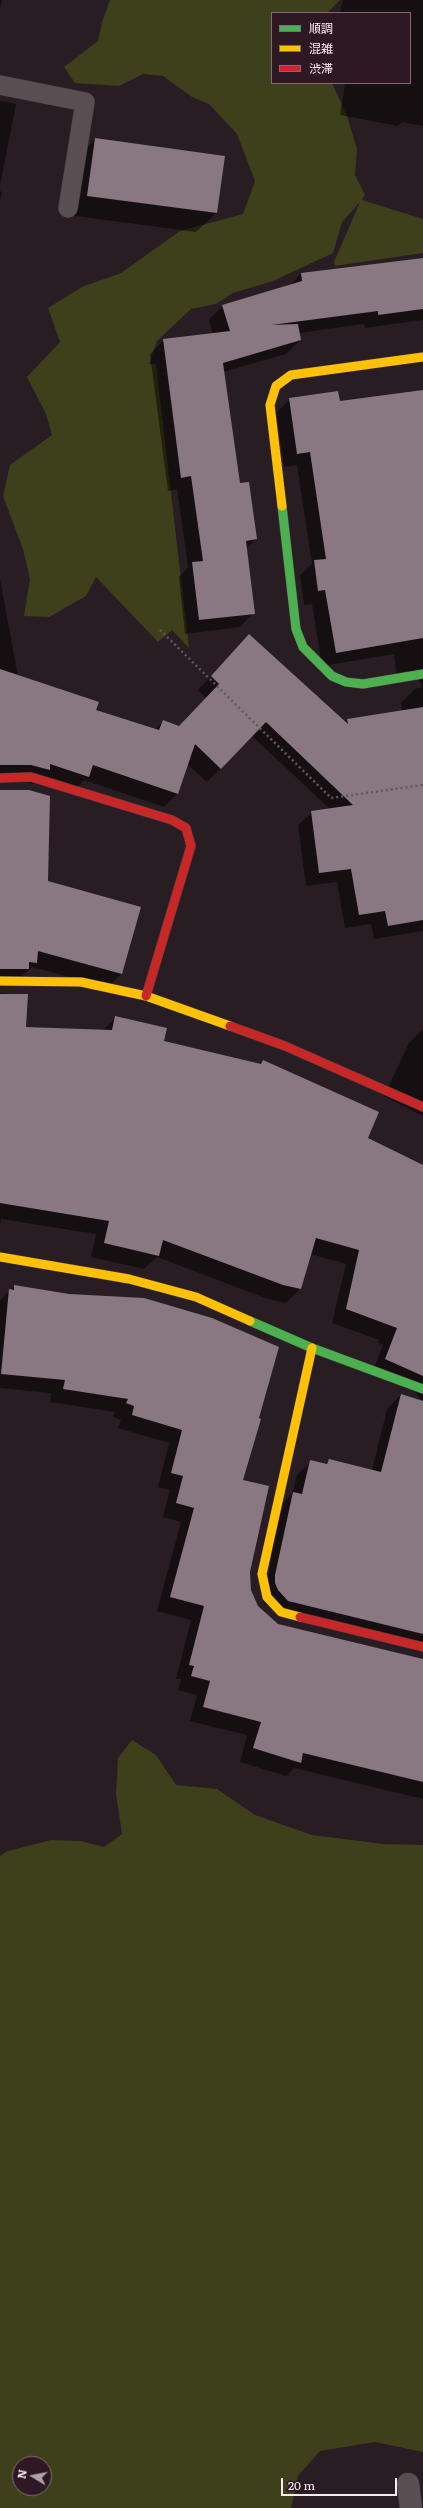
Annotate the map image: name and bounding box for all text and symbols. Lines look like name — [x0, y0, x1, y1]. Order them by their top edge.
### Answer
legend — [271, 12, 411, 84]
text: 順調 — [309, 19, 333, 37]
text: 混雑 — [309, 39, 333, 57]
text: 渋滞 — [309, 59, 333, 77]
north arrow — [12, 2456, 52, 2496]
text: N — [12, 2468, 30, 2480]
scale bar — [283, 2470, 399, 2496]
text: 20 m — [288, 2476, 315, 2494]

